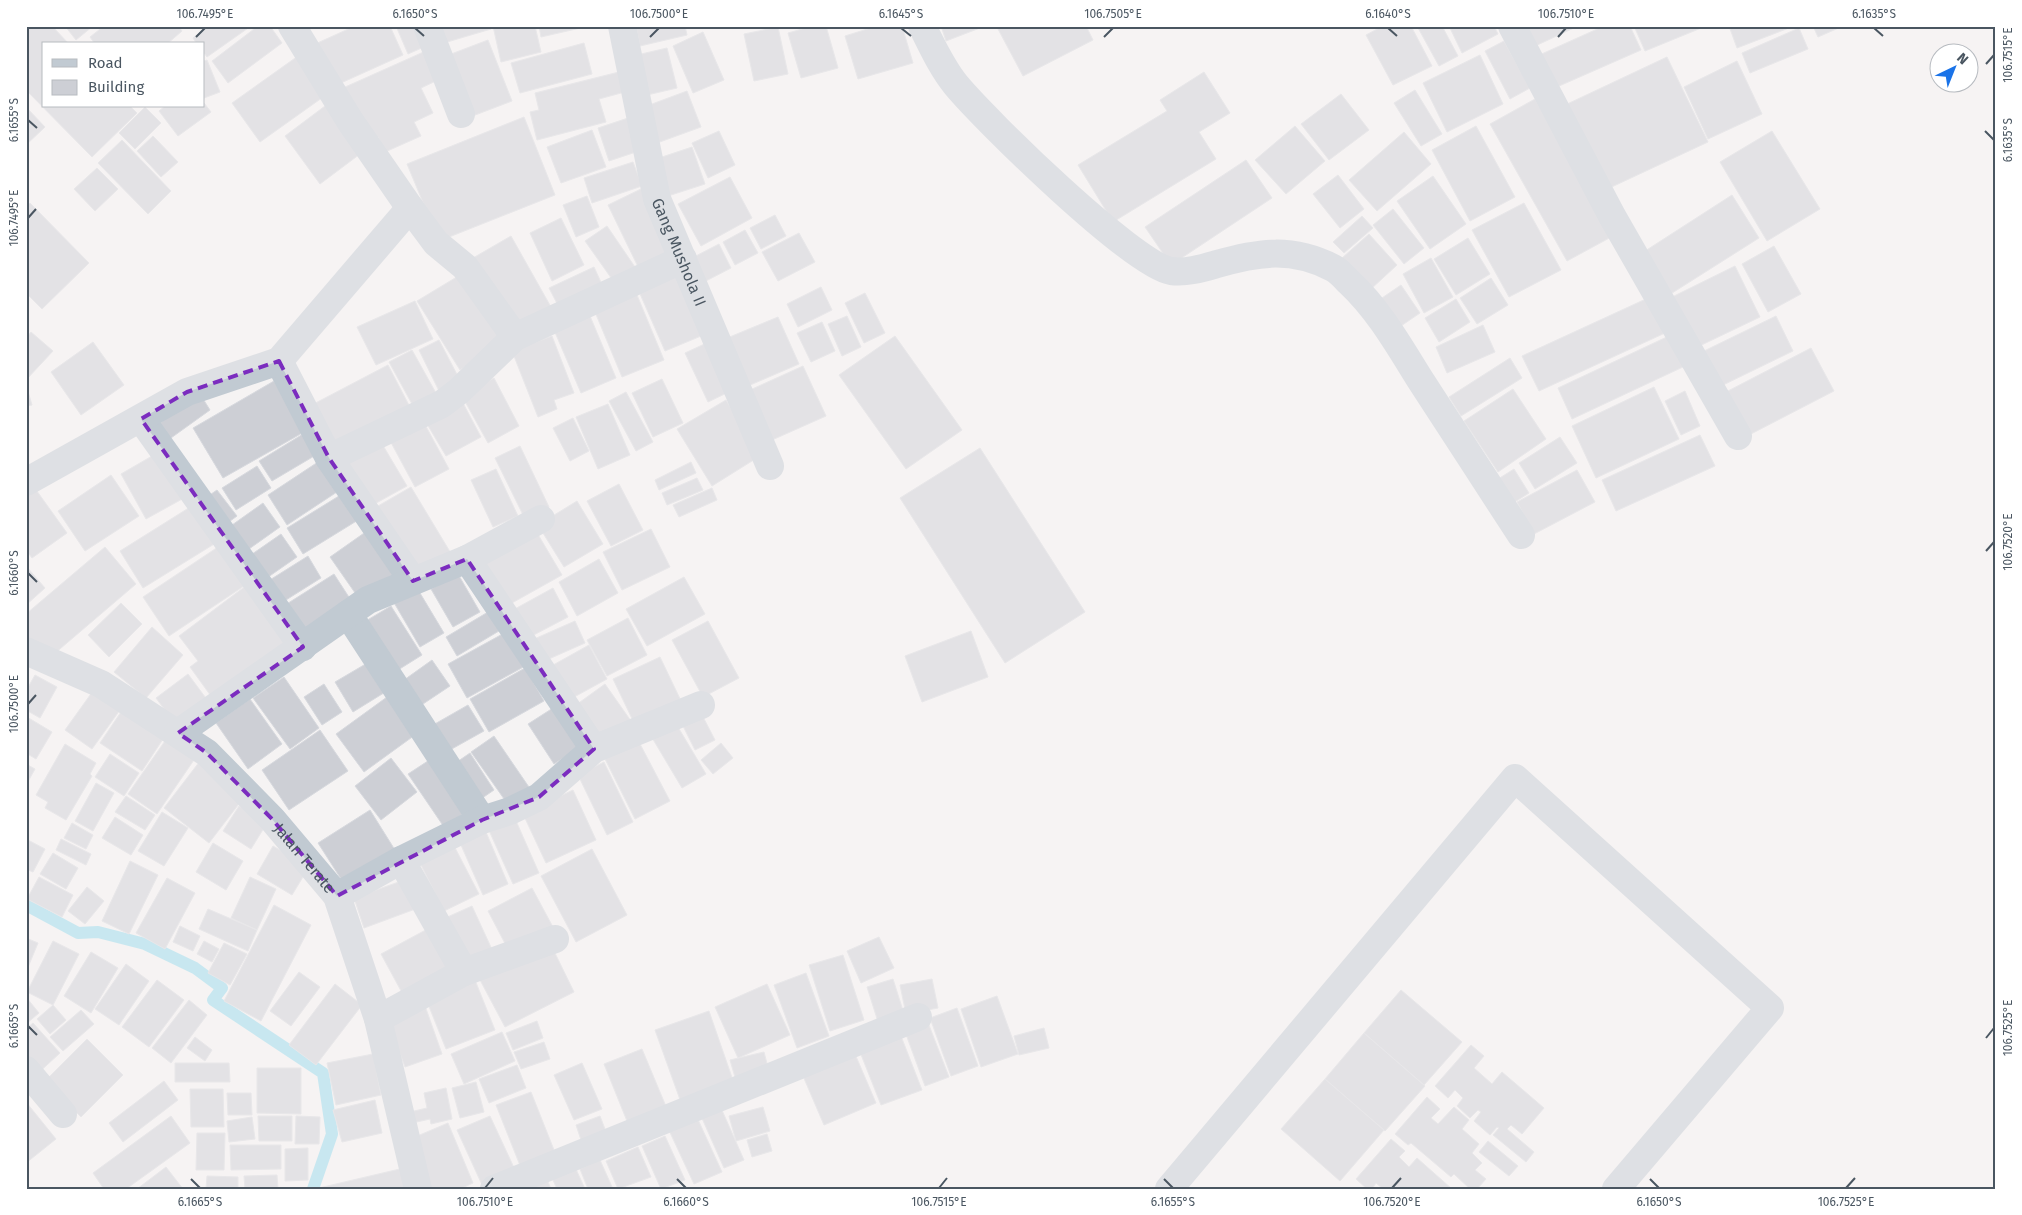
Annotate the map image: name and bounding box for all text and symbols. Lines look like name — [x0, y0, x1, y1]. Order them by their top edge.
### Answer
text: 106.7495°E — [176, 7, 234, 21]
text: 6.1650°S — [392, 7, 438, 21]
text: 106.7500°E — [630, 7, 688, 21]
text: 6.1645°S — [879, 7, 924, 21]
text: 106.7505°E — [1084, 7, 1142, 21]
text: 6.1640°S — [1365, 7, 1411, 21]
text: 106.7510°E — [1538, 7, 1594, 21]
text: 6.1635°S — [1852, 7, 1897, 21]
text: 106.7515°E — [2001, 27, 2015, 83]
legend — [42, 42, 205, 108]
north arrow — [1930, 42, 1980, 92]
text: N — [1953, 49, 1972, 68]
text: Road — [88, 54, 123, 72]
text: Building — [88, 78, 144, 96]
text: 6.1655°S — [7, 97, 21, 142]
text: 6.1635°S — [2001, 117, 2015, 162]
text: 106.7495°E — [7, 189, 21, 247]
street label: Gang Mushola II — [648, 195, 711, 309]
text: 106.7520°E — [2001, 513, 2015, 571]
text: 6.1660°S — [7, 550, 21, 596]
text: 106.7500°E — [7, 675, 21, 733]
street label: Jalan Terate — [270, 819, 340, 897]
text: 106.7525°E — [2001, 1000, 2015, 1056]
text: 6.1665°S — [7, 1003, 21, 1048]
text: 6.1665°S — [178, 1195, 223, 1209]
text: 106.7510°E — [457, 1195, 513, 1209]
text: 6.1660°S — [663, 1195, 709, 1209]
text: 106.7515°E — [911, 1195, 967, 1209]
text: 6.1655°S — [1151, 1195, 1196, 1209]
text: 106.7520°E — [1363, 1195, 1421, 1209]
text: 6.1650°S — [1636, 1195, 1682, 1209]
text: 106.7525°E — [1818, 1195, 1874, 1209]

